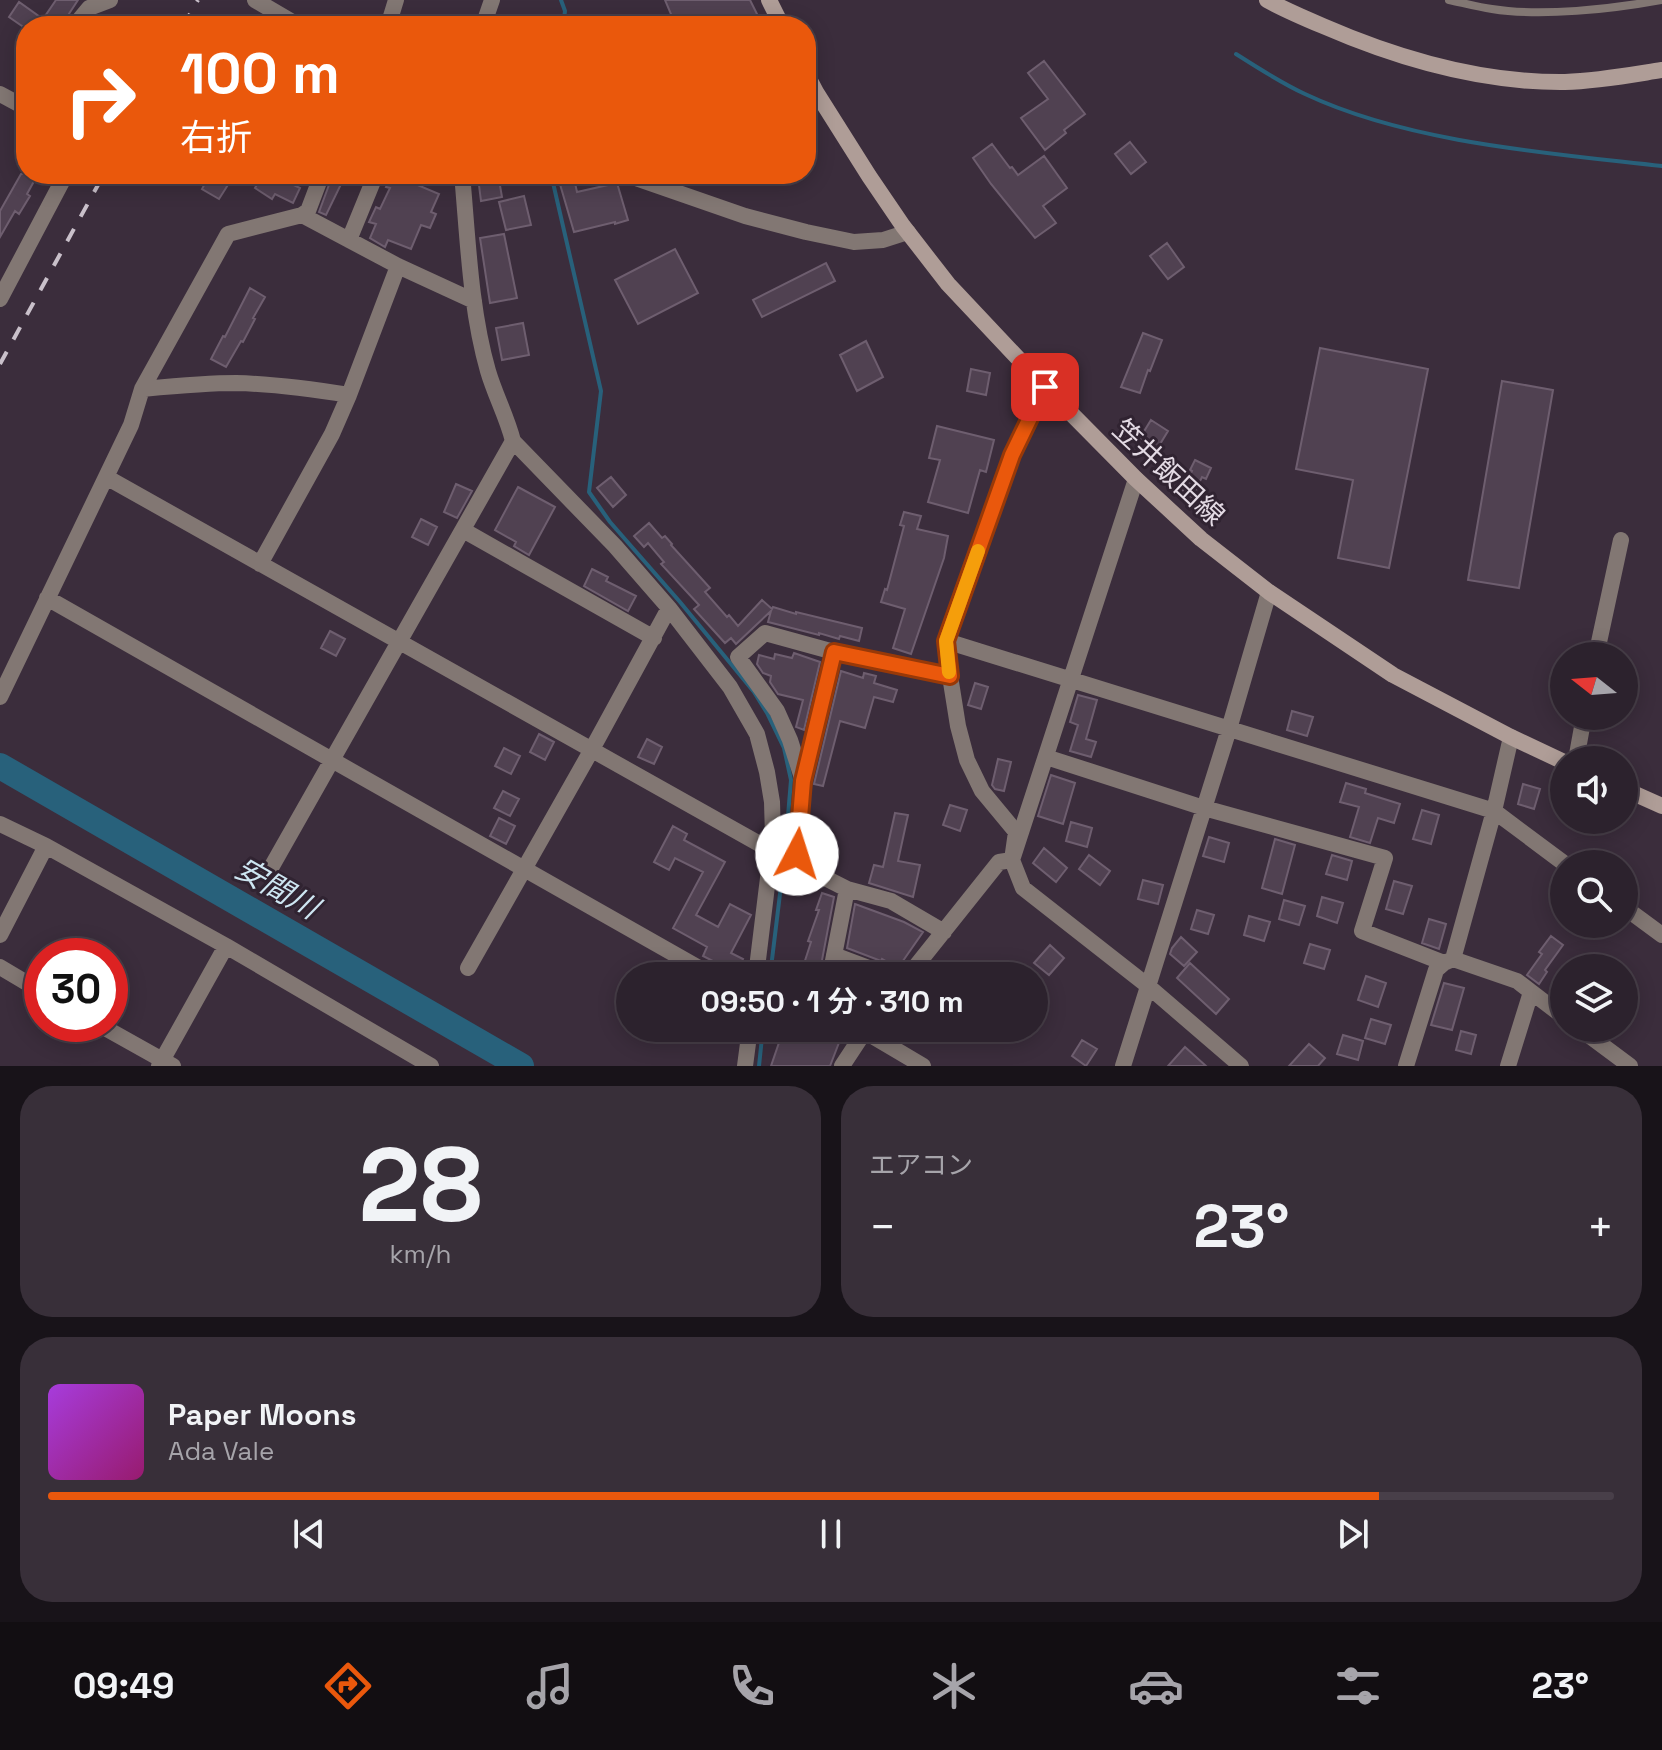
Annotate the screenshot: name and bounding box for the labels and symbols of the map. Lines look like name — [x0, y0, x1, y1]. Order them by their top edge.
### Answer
pin — [1011, 353, 1079, 421]
street label: 笠井飯田線 — [1106, 411, 1232, 533]
north arrow — [1550, 642, 1638, 730]
position arrow — [755, 812, 839, 896]
water label: 安間川 — [228, 849, 328, 929]
speed limit sign: 30 — [24, 938, 128, 1042]

